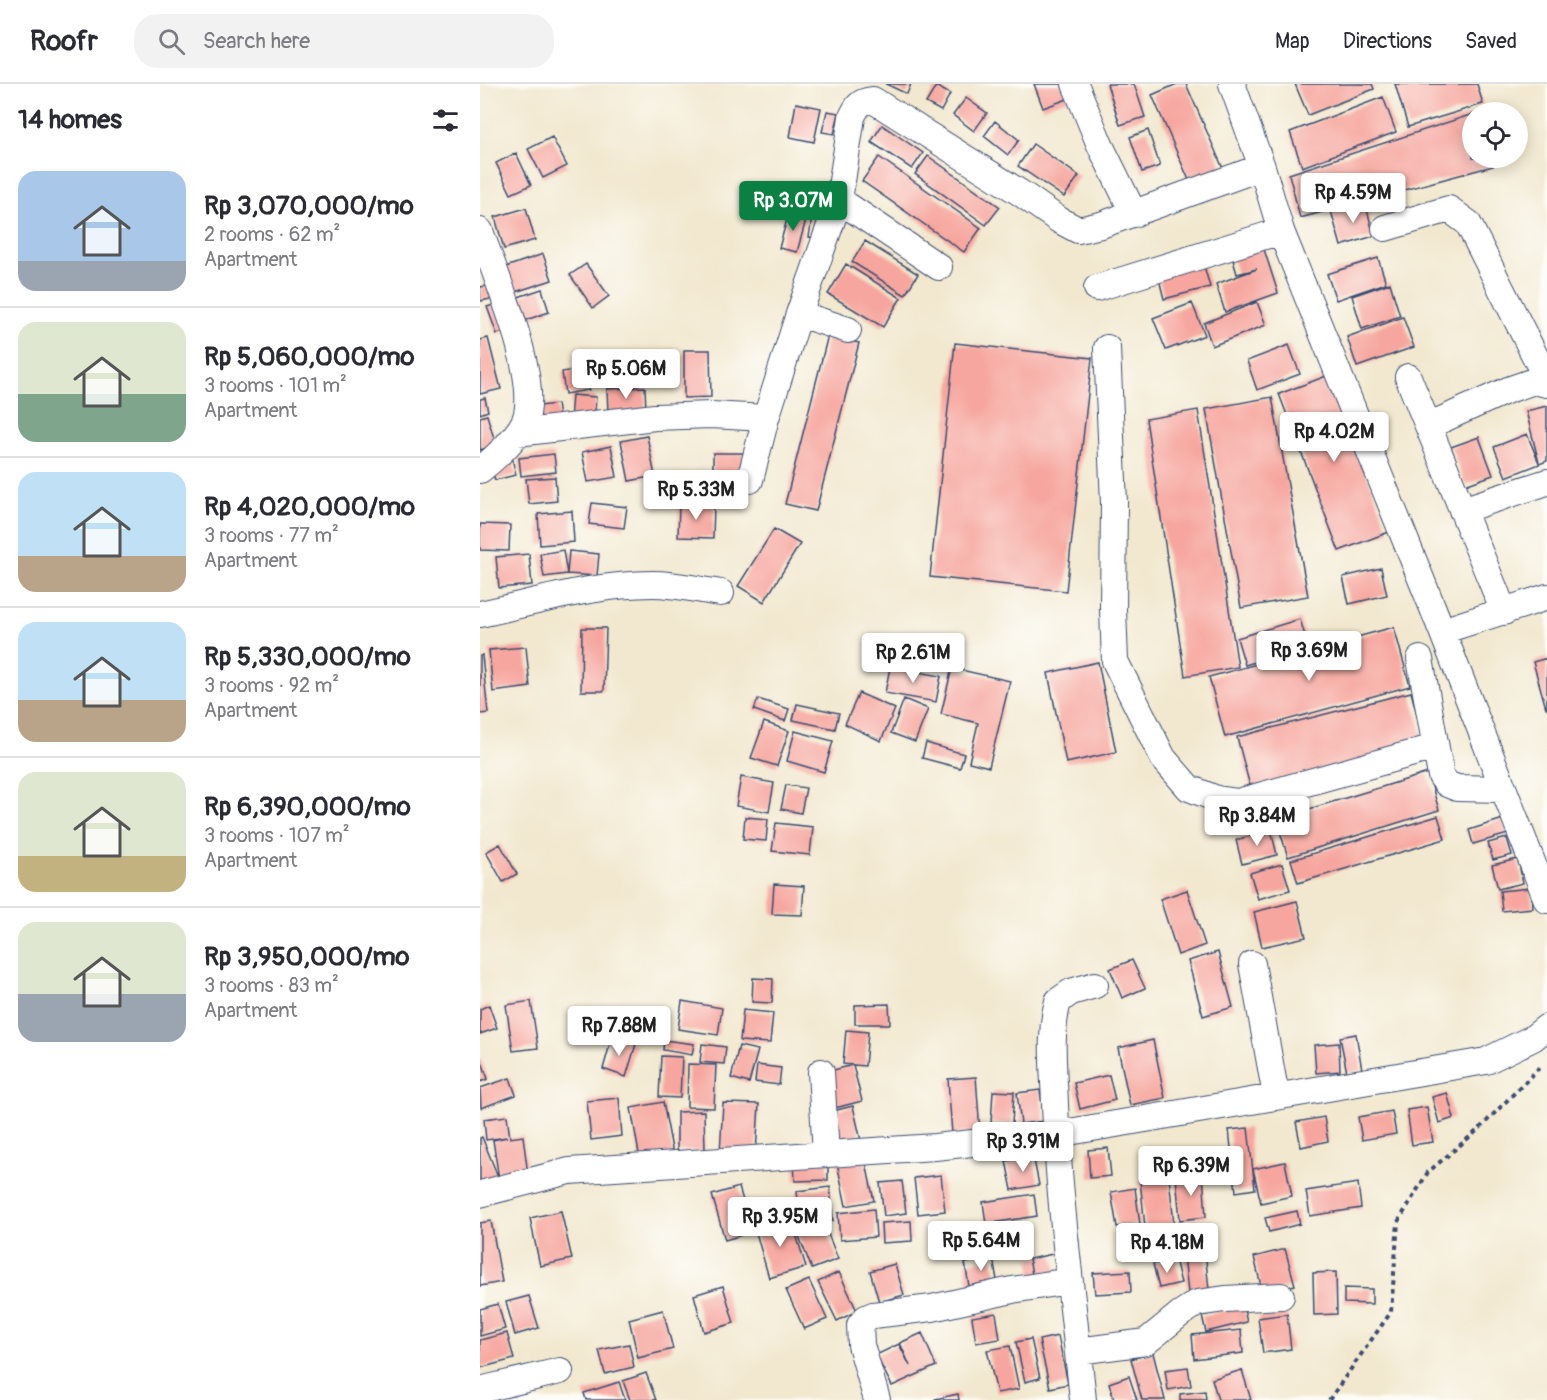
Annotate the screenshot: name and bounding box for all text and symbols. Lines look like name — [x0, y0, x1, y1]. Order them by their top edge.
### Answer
search box — [134, 14, 554, 68]
text: Roofr — [30, 24, 98, 59]
icon: search — [155, 25, 188, 58]
text: Search here — [203, 27, 310, 55]
text: Map — [1275, 28, 1310, 55]
text: Directions — [1343, 28, 1432, 55]
text: Saved — [1465, 28, 1517, 55]
map controls — [1462, 102, 1528, 168]
button: locate — [1462, 102, 1528, 168]
text: 14 homes — [18, 104, 122, 136]
icon: filters — [429, 104, 462, 137]
pin: Rp 4.59M — [1291, 173, 1415, 224]
text: Rp 4.59M — [1315, 180, 1391, 205]
pin: Rp 3.07M — [731, 181, 855, 232]
text: Rp 3.07M — [753, 188, 833, 213]
text: Rp 3,070,000/mo — [204, 190, 414, 222]
icon: home — [66, 195, 138, 267]
text: 2 rooms · 62 m² — [204, 222, 340, 247]
text: Apartment — [204, 247, 297, 272]
text: Rp 5,060,000/mo — [204, 341, 415, 373]
icon: home — [66, 346, 138, 418]
pin: Rp 5.06M — [564, 349, 688, 400]
text: Rp 5.06M — [586, 356, 666, 381]
text: 3 rooms · 101 m² — [204, 373, 347, 398]
text: Apartment — [204, 398, 297, 423]
pin: Rp 4.02M — [1272, 412, 1396, 463]
text: Rp 4.02M — [1294, 419, 1374, 444]
pin: Rp 5.33M — [634, 470, 758, 521]
text: Rp 5.33M — [657, 477, 735, 502]
text: Rp 4,020,000/mo — [204, 491, 415, 523]
icon: home — [66, 496, 138, 568]
text: 3 rooms · 77 m² — [204, 523, 339, 548]
text: Apartment — [204, 548, 297, 573]
pin: Rp 3.69M — [1247, 631, 1371, 682]
pin: Rp 2.61M — [851, 633, 975, 684]
text: Rp 3.69M — [1270, 638, 1348, 663]
text: Rp 2.61M — [876, 640, 950, 665]
text: Rp 5,330,000/mo — [204, 641, 411, 673]
icon: home — [66, 646, 138, 718]
text: 3 rooms · 92 m² — [204, 673, 339, 698]
text: Apartment — [204, 698, 297, 723]
text: Rp 6,390,000/mo — [204, 791, 411, 823]
icon: home — [66, 796, 138, 868]
pin: Rp 3.84M — [1195, 796, 1319, 847]
text: Rp 3.84M — [1219, 803, 1295, 828]
text: 3 rooms · 107 m² — [204, 823, 350, 848]
text: Apartment — [204, 848, 297, 873]
text: Rp 3,950,000/mo — [204, 941, 410, 973]
icon: home — [66, 946, 138, 1018]
text: 3 rooms · 83 m² — [204, 973, 339, 998]
text: Apartment — [204, 998, 297, 1023]
pin: Rp 7.88M — [557, 1006, 681, 1057]
text: Rp 7.88M — [582, 1013, 656, 1038]
pin: Rp 3.91M — [961, 1122, 1085, 1173]
text: Rp 3.91M — [986, 1129, 1060, 1154]
pin: Rp 6.39M — [1129, 1146, 1253, 1197]
text: Rp 6.39M — [1152, 1153, 1230, 1178]
pin: Rp 3.95M — [718, 1197, 842, 1248]
text: Rp 3.95M — [742, 1204, 818, 1229]
pin: Rp 5.64M — [919, 1221, 1043, 1272]
pin: Rp 4.18M — [1105, 1223, 1229, 1274]
text: Rp 5.64M — [942, 1228, 1020, 1253]
text: Rp 4.18M — [1130, 1230, 1204, 1255]

